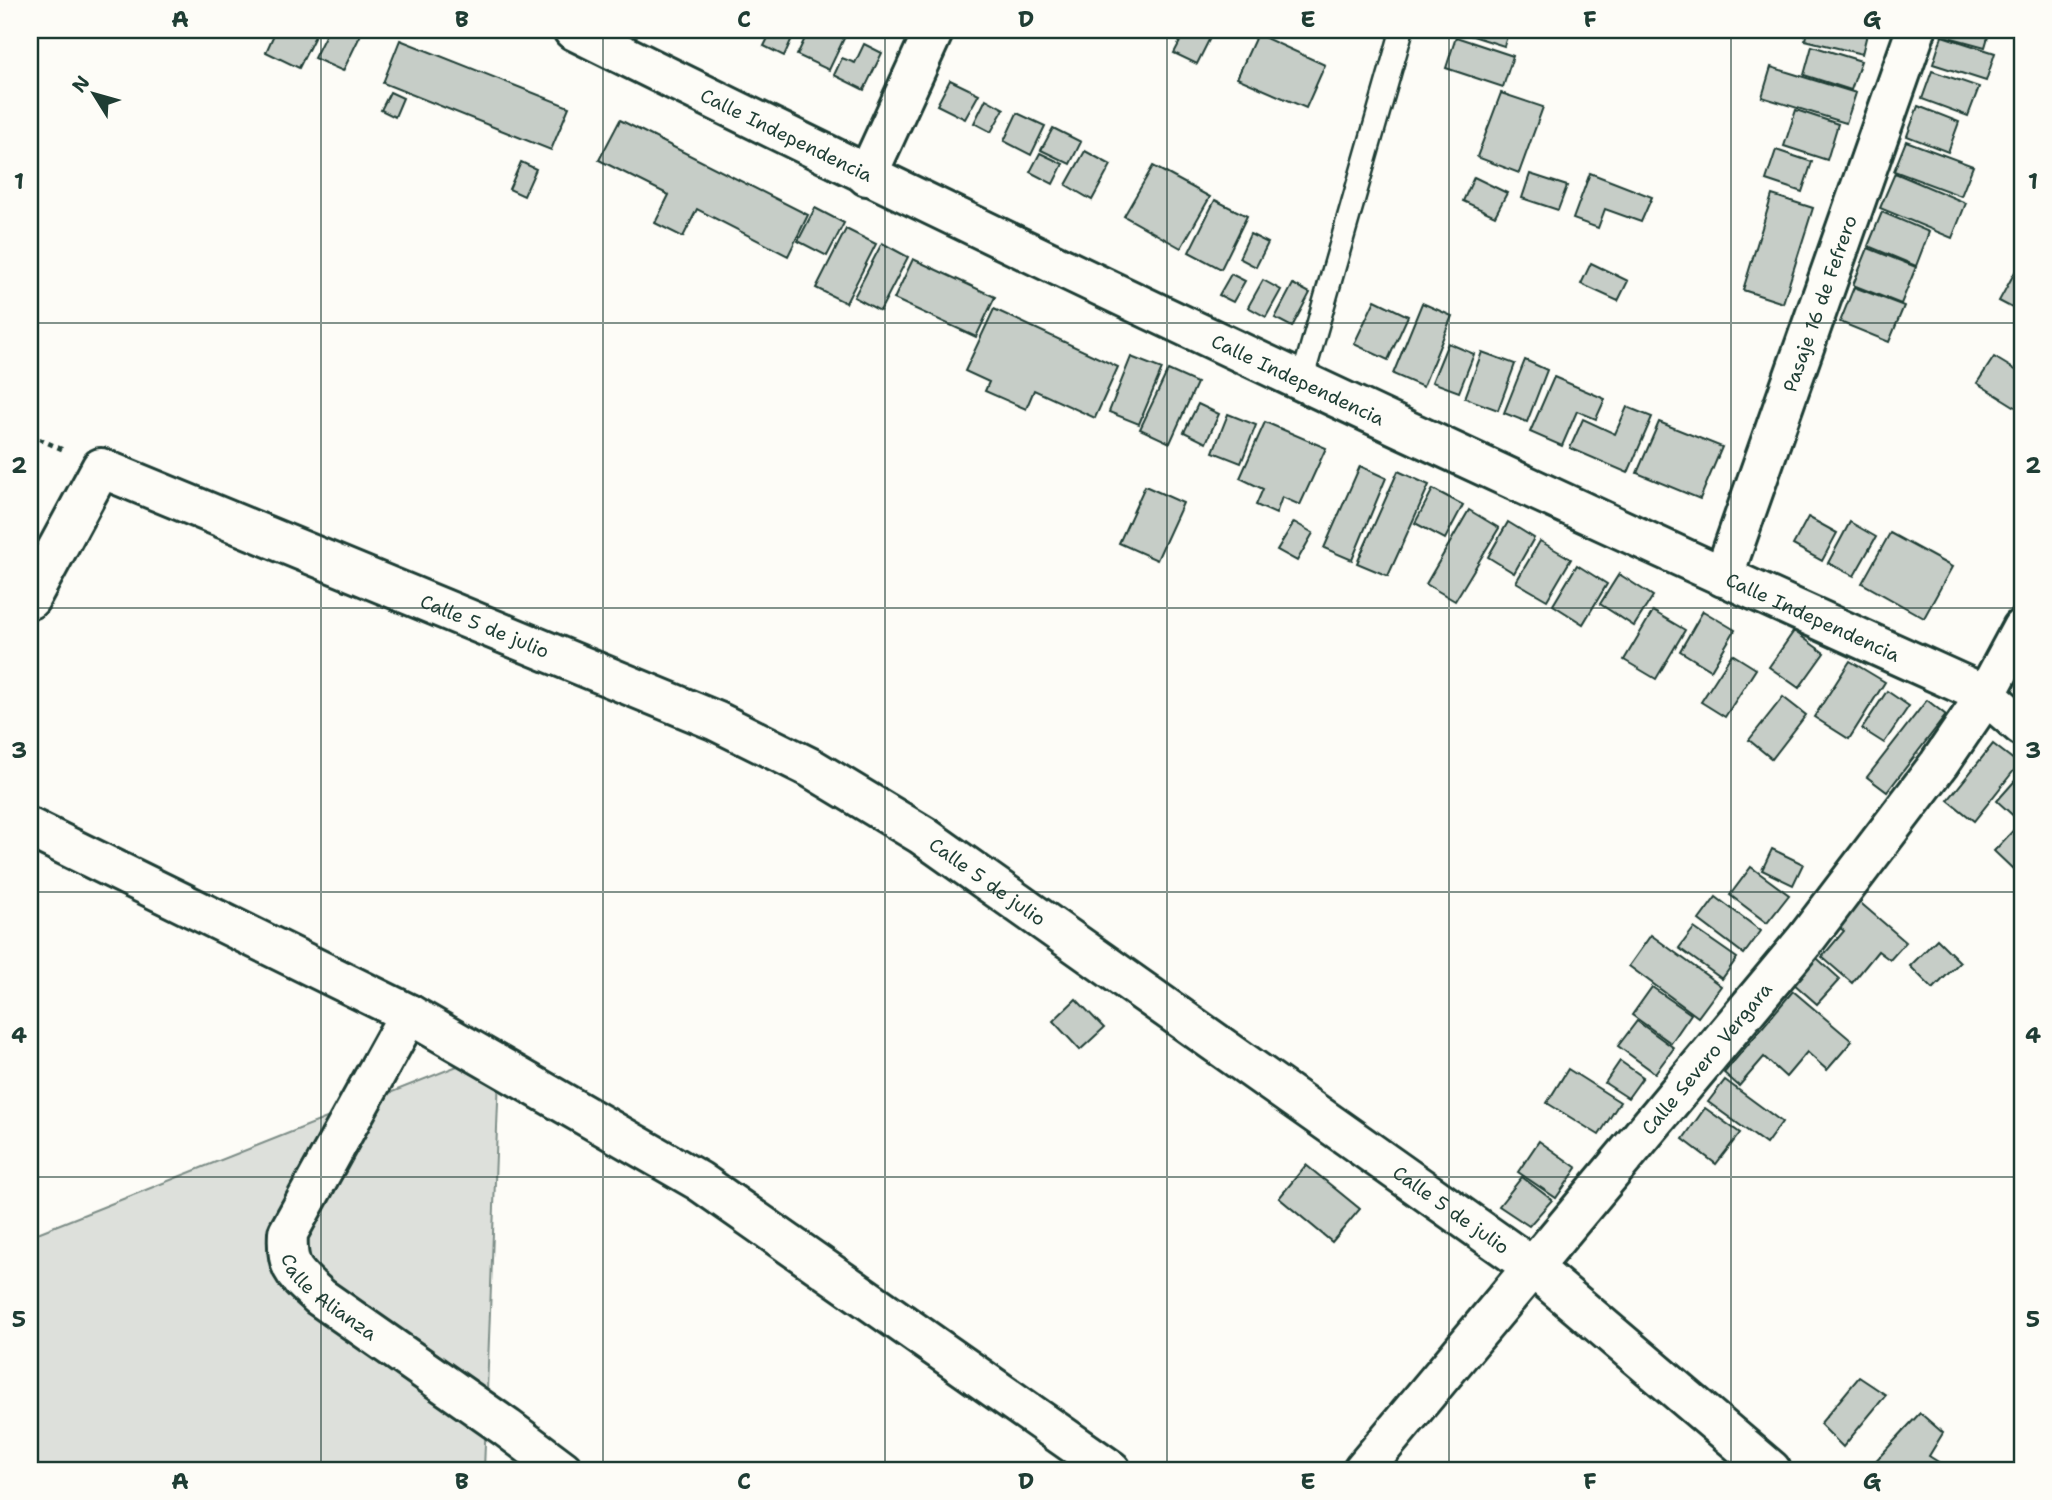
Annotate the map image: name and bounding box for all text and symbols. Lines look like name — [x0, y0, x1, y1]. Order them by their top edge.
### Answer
text: A — [171, 4, 189, 34]
text: B — [455, 4, 469, 34]
text: C — [737, 4, 751, 34]
text: D — [1018, 4, 1034, 34]
text: E — [1300, 4, 1316, 34]
text: F — [1583, 4, 1597, 34]
text: G — [1863, 4, 1882, 34]
north arrow — [60, 60, 130, 130]
text: N — [66, 71, 95, 98]
street label: Calle Independencia — [696, 83, 877, 188]
text: 1 — [14, 166, 24, 196]
text: 1 — [2028, 166, 2038, 196]
street label: Pasaje 16 de Fefrero — [1777, 212, 1863, 396]
street label: Calle Independencia — [1207, 329, 1389, 431]
text: 2 — [11, 450, 27, 480]
text: 2 — [2025, 450, 2041, 480]
street label: Calle Independencia — [1722, 567, 1904, 668]
street label: Calle 5 de julio — [416, 589, 553, 664]
text: 3 — [11, 735, 27, 765]
text: 3 — [2025, 735, 2041, 765]
street label: Calle 5 de julio — [924, 832, 1051, 932]
street label: Calle Severo Vergara — [1636, 977, 1778, 1140]
text: 4 — [11, 1020, 27, 1050]
text: 4 — [2025, 1020, 2041, 1050]
street label: Calle 5 de julio — [1388, 1160, 1514, 1260]
street label: Calle Alianza — [275, 1251, 382, 1346]
text: 5 — [12, 1304, 26, 1334]
text: 5 — [2026, 1304, 2040, 1334]
text: A — [171, 1466, 189, 1496]
text: B — [455, 1466, 469, 1496]
text: C — [737, 1466, 751, 1496]
text: D — [1018, 1466, 1034, 1496]
text: E — [1300, 1466, 1316, 1496]
text: F — [1583, 1466, 1597, 1496]
text: G — [1863, 1466, 1882, 1496]

